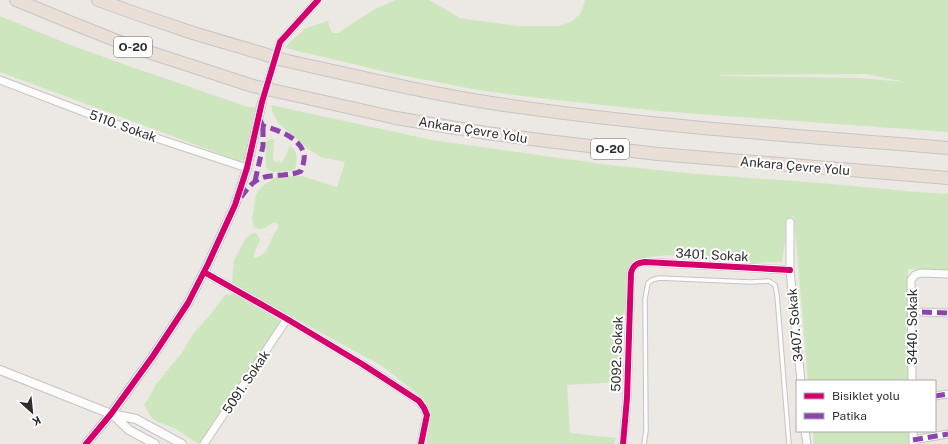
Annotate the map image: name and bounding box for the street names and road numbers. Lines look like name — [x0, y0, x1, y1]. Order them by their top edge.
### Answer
road number: O-20 — [114, 37, 152, 57]
street label: 5110. Sokak — [87, 107, 159, 145]
street label: Ankara Çevre Yolu — [417, 114, 529, 146]
road number: O-20 — [591, 139, 629, 159]
street label: Ankara Çevre Yolu — [740, 154, 850, 178]
street label: 3401. Sokak — [675, 246, 749, 264]
street label: 3407. Sokak — [784, 288, 806, 362]
street label: 3440. Sokak — [905, 289, 920, 365]
street label: 5092. Sokak — [608, 316, 626, 392]
street label: 5091. Sokak — [219, 347, 273, 417]

